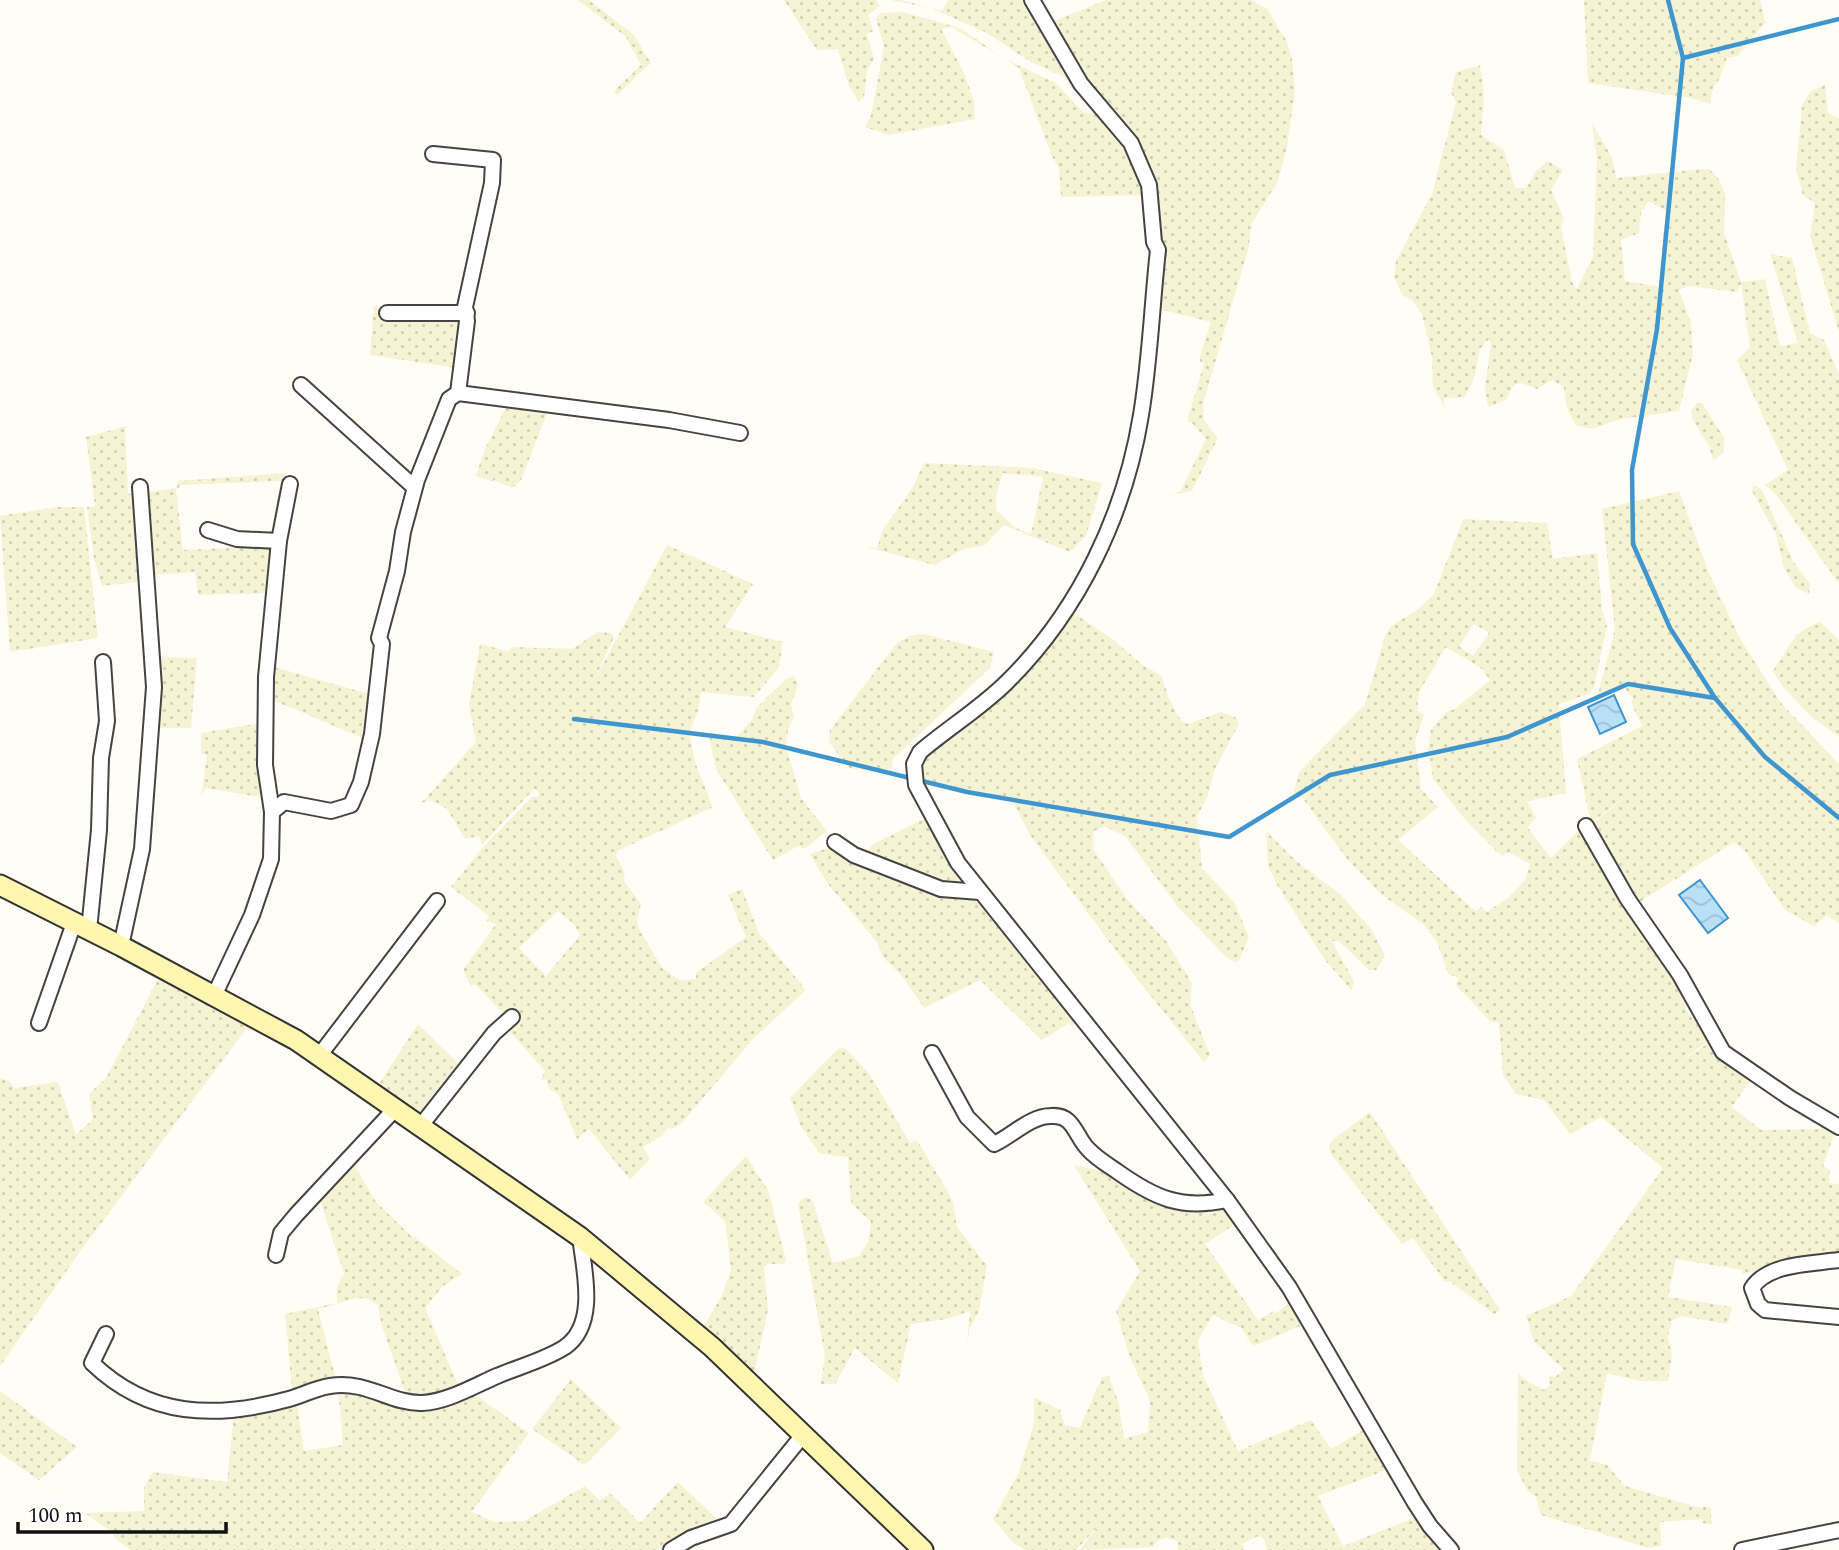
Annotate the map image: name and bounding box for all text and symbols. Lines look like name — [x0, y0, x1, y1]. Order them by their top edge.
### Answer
scale bar — [18, 1490, 226, 1534]
text: 100 m — [28, 1500, 83, 1532]

